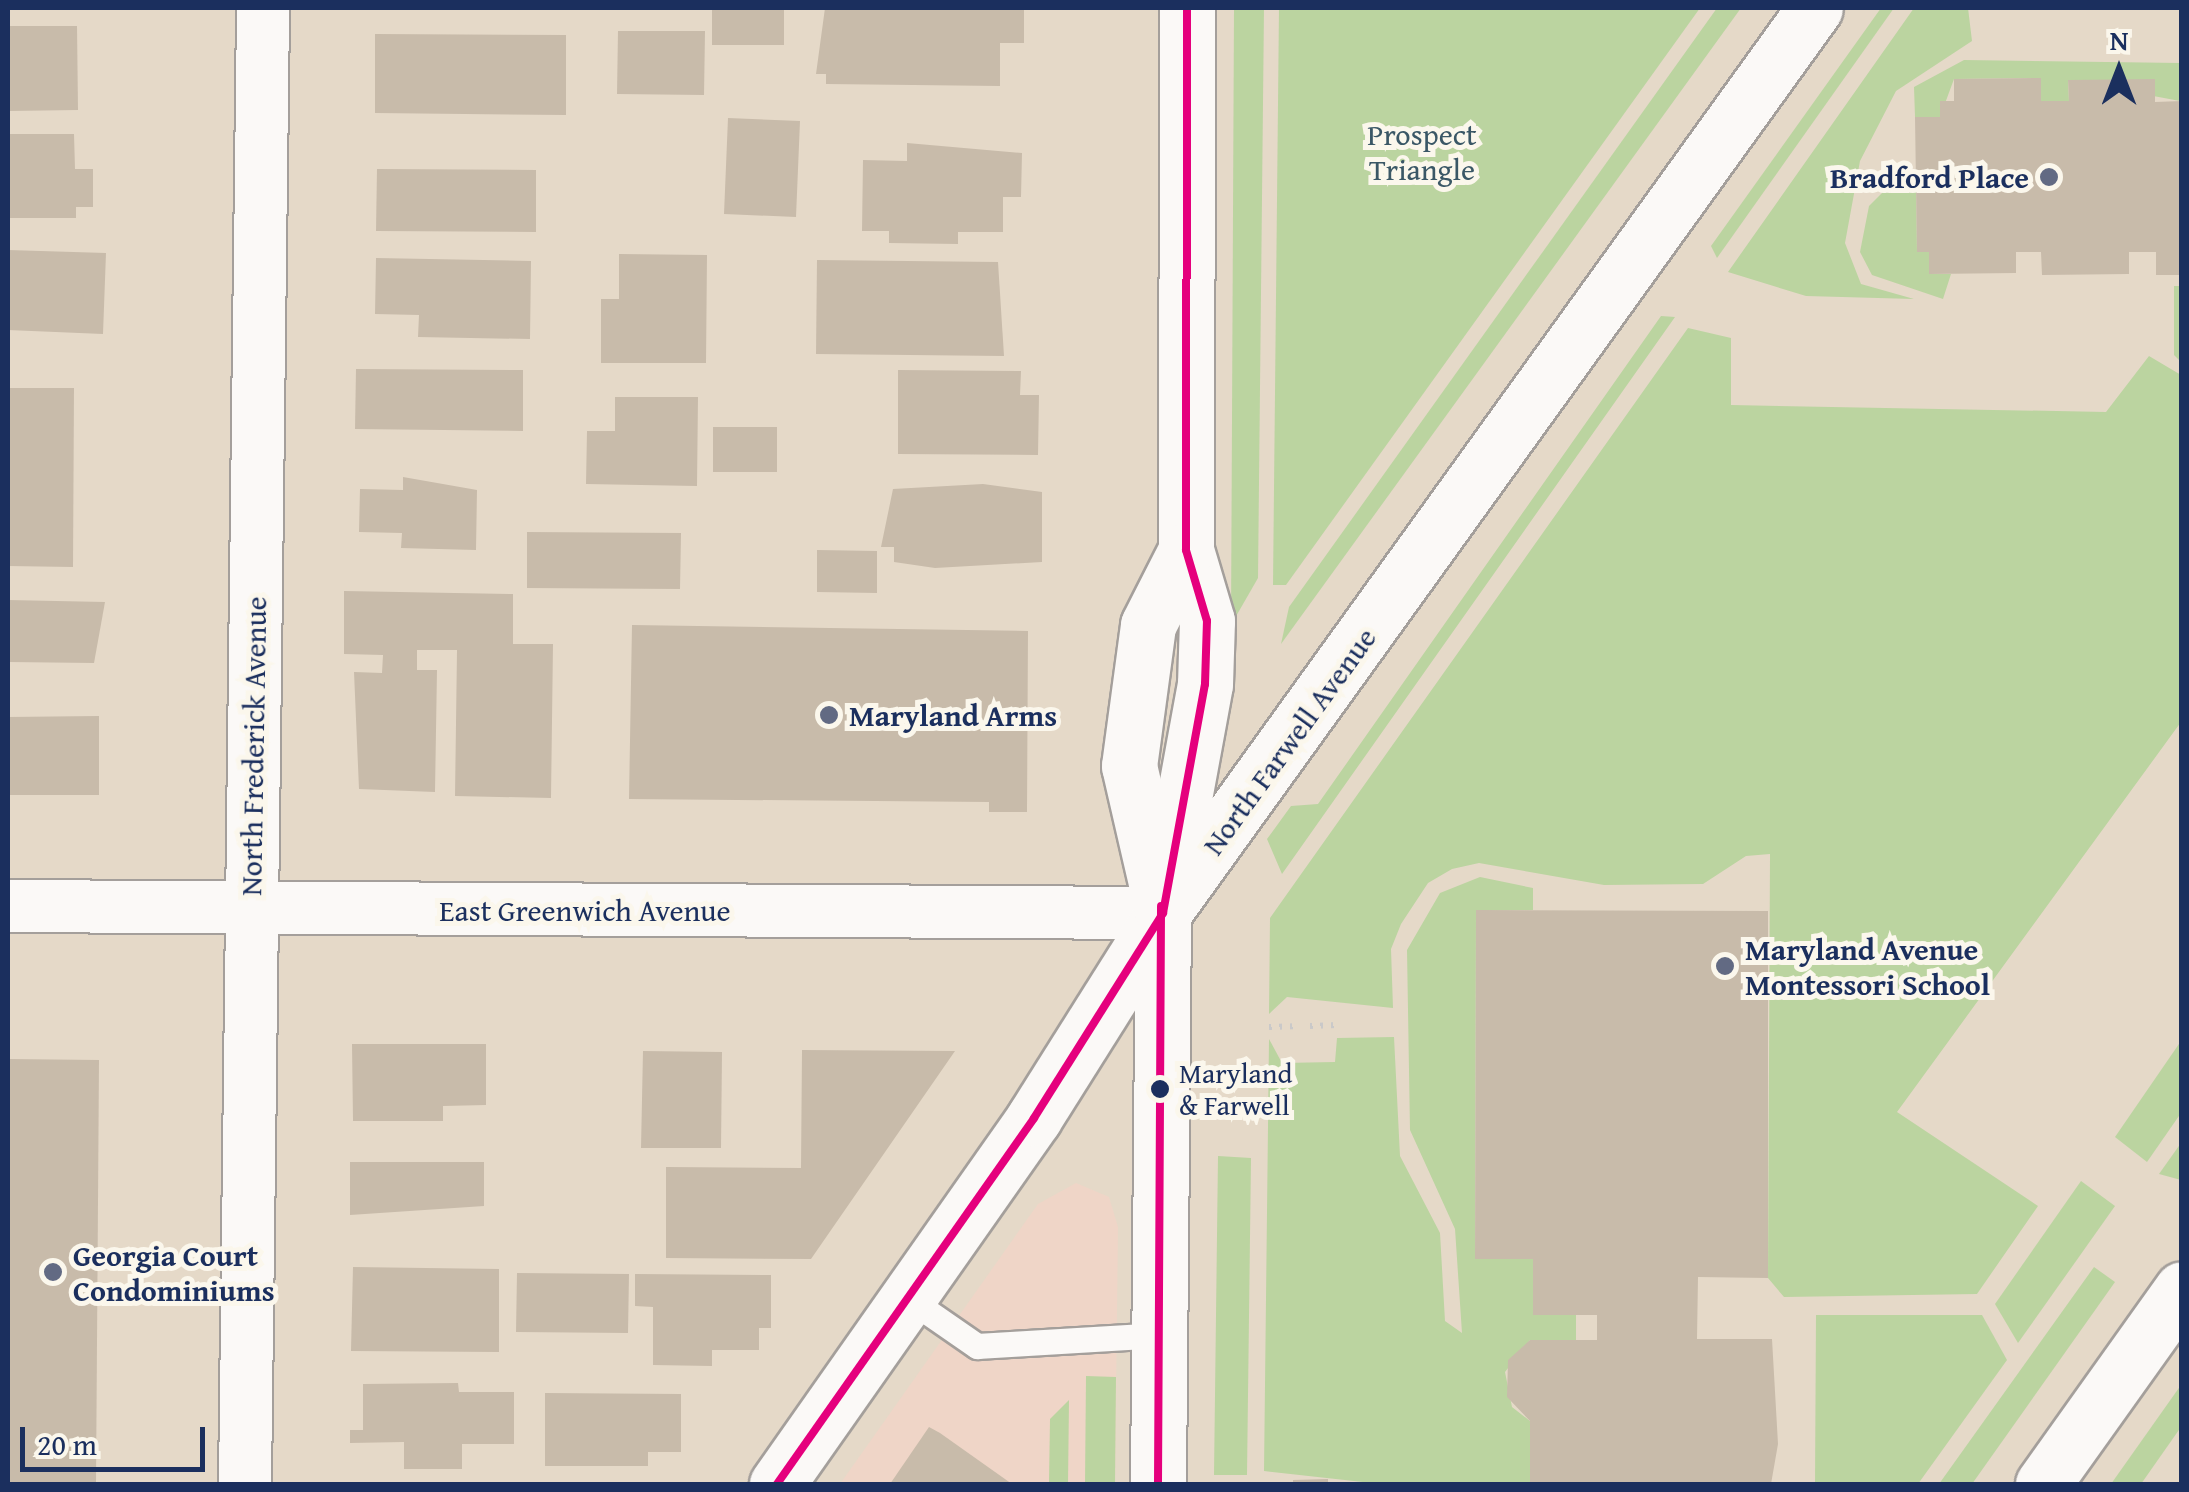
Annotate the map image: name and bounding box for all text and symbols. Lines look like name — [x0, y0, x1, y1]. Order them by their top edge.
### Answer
text: N — [2110, 19, 2128, 60]
north arrow — [2069, 20, 2169, 120]
park label: Prospect Triangle — [1367, 116, 1477, 186]
place label: Bradford Place — [1830, 159, 2029, 195]
marker: Bradford Place — [2038, 166, 2060, 188]
street label: North Frederick Avenue — [232, 596, 274, 896]
street label: North Farwell Avenue — [1195, 620, 1383, 862]
place label: Maryland Arms — [849, 697, 1057, 733]
marker: Maryland Arms — [818, 704, 840, 726]
street label: East Greenwich Avenue — [439, 892, 731, 928]
place label: Maryland Avenue Montessori School — [1745, 931, 1990, 1002]
marker: Maryland Avenue Montessori School — [1714, 955, 1736, 977]
place label: Maryland & Farwell — [1179, 1056, 1292, 1122]
marker: Maryland & Farwell — [1150, 1079, 1170, 1099]
place label: Georgia Court Condominiums — [73, 1237, 275, 1308]
marker: Georgia Court Condominiums — [42, 1261, 64, 1283]
scale bar — [25, 1407, 210, 1469]
text: 20 m — [37, 1422, 97, 1466]

